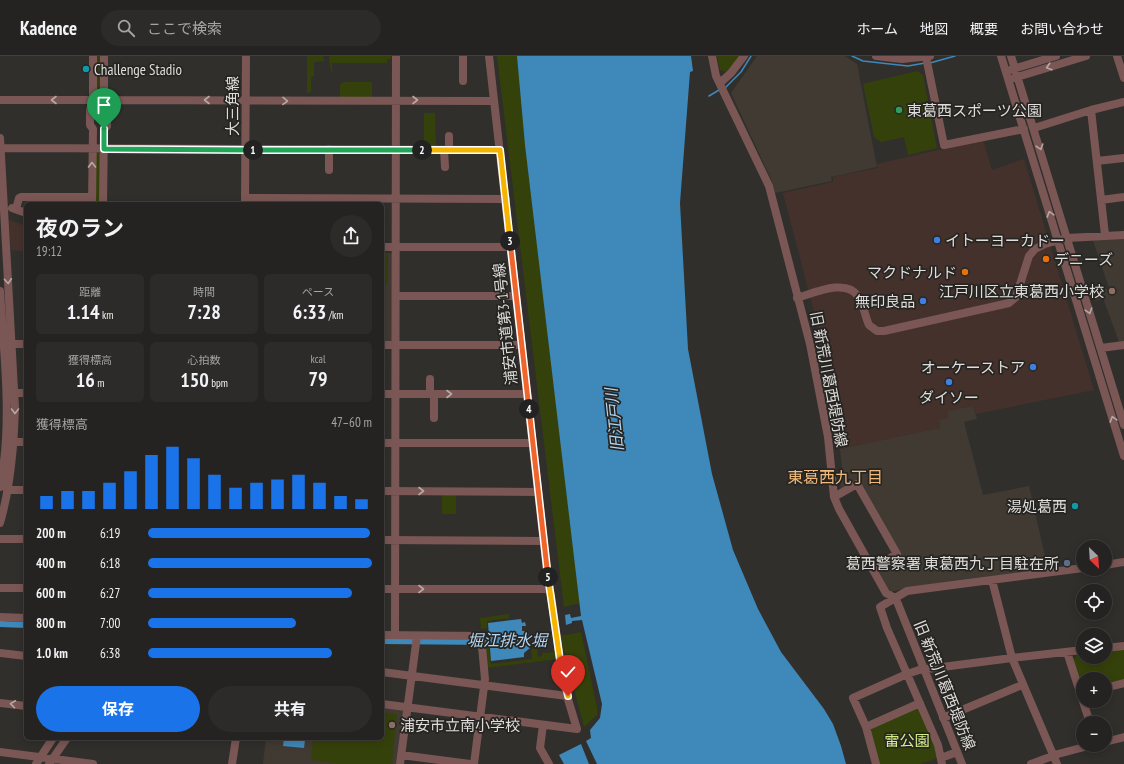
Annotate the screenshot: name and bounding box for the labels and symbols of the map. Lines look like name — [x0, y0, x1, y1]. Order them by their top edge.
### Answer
place label: Challenge Stadio — [94, 60, 182, 79]
one-way arrow — [1046, 62, 1053, 71]
marker: Challenge Stadio — [81, 64, 91, 74]
street label: 大三角線 — [223, 76, 242, 136]
pin — [87, 88, 121, 129]
one-way arrow — [51, 96, 57, 104]
one-way arrow — [204, 96, 210, 104]
one-way arrow — [412, 96, 418, 105]
one-way arrow — [282, 97, 288, 105]
place label: 東葛西スポーツ公園 — [907, 101, 1042, 120]
marker: 東葛西スポーツ公園 — [894, 105, 904, 115]
pin: 1 — [243, 140, 263, 160]
pin: 2 — [412, 140, 432, 160]
one-way arrow — [1035, 143, 1044, 150]
one-way arrow — [88, 162, 96, 168]
one-way arrow — [1046, 211, 1055, 218]
pin: 3 — [500, 231, 520, 251]
place label: イトーヨーカドー — [945, 231, 1065, 250]
marker: イトーヨーカドー — [932, 235, 942, 245]
place label: デニーズ — [1054, 250, 1113, 269]
marker: デニーズ — [1041, 254, 1051, 264]
street label: 浦安市道第3-1号線 — [489, 262, 521, 386]
place label: マクドナルド — [867, 263, 957, 282]
marker: マクドナルド — [960, 267, 970, 277]
one-way arrow — [3, 278, 12, 284]
place label: 江戸川区立東葛西小学校 — [939, 282, 1104, 301]
marker: 江戸川区立東葛西小学校 — [1107, 286, 1117, 296]
place label: 無印良品 — [855, 292, 915, 311]
marker: 無印良品 — [918, 296, 928, 306]
one-way arrow — [1084, 308, 1093, 315]
street label: 旧 新荒川葛西堤防線 — [806, 309, 852, 449]
place label: オーケーストア — [921, 358, 1025, 377]
marker: オーケーストア — [1028, 362, 1038, 372]
marker: ダイソー — [944, 377, 954, 387]
water label: 旧江戸川 — [601, 385, 627, 453]
place label: ダイソー — [919, 388, 979, 407]
one-way arrow — [446, 390, 452, 398]
pin: 4 — [519, 399, 539, 419]
one-way arrow — [11, 408, 19, 414]
one-way arrow — [1109, 415, 1118, 422]
district label: 東葛西九丁目 — [787, 467, 883, 487]
one-way arrow — [418, 487, 424, 495]
place label: 湯処葛西 — [1007, 497, 1067, 516]
marker: 湯処葛西 — [1070, 501, 1080, 511]
north arrow — [1076, 540, 1112, 576]
place label: 葛西警察署 東葛西九丁目駐在所 — [846, 554, 1059, 573]
marker: 葛西警察署 東葛西九丁目駐在所 — [1062, 558, 1072, 568]
pin: 5 — [538, 567, 558, 587]
one-way arrow — [418, 585, 424, 593]
street label: 旧 新荒川葛西堤防線 — [910, 617, 980, 753]
water label: 堀江排水堀 — [467, 630, 550, 650]
pin — [551, 655, 585, 696]
one-way arrow — [10, 700, 16, 709]
place label: 浦安市立南小学校 — [400, 716, 520, 735]
marker: 浦安市立南小学校 — [387, 720, 397, 730]
park label: 雷公園 — [884, 731, 930, 750]

